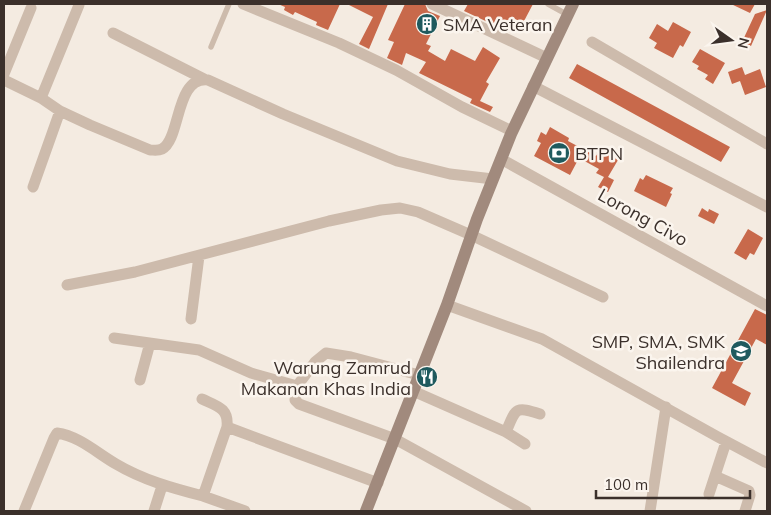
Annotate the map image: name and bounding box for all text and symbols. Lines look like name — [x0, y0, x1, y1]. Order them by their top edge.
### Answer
building icon: SMA Veteran — [415, 12, 439, 36]
place label: SMA Veteran — [443, 13, 553, 36]
north arrow — [706, 15, 756, 65]
text: N — [734, 36, 754, 50]
bank icon: BTPN — [547, 141, 571, 165]
place label: BTPN — [575, 142, 623, 165]
street label: Lorong Civo — [594, 183, 692, 251]
place label: SMP, SMA, SMK Shailendra — [592, 330, 726, 374]
school or university icon: SMP, SMA, SMK Shailendra — [729, 339, 753, 363]
place label: Warung Zamrud Makanan Khas India — [241, 356, 411, 400]
restaurant icon: Warung Zamrud Makanan Khas India — [415, 365, 439, 389]
scale bar — [596, 468, 750, 500]
text: 100 m — [604, 475, 648, 494]

